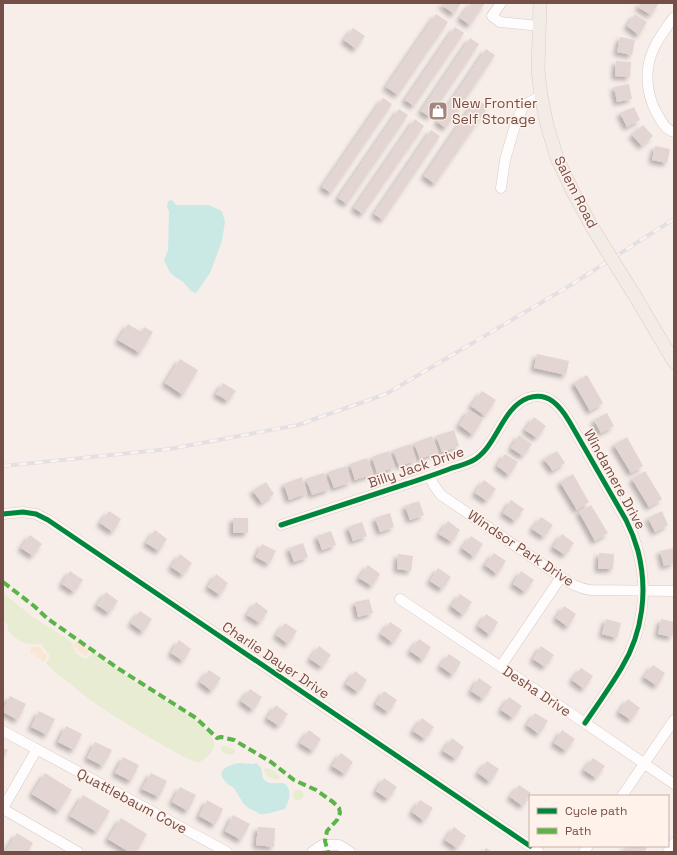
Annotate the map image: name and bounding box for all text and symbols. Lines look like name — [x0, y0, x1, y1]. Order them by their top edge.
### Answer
place label: New Frontier Self Storage — [452, 94, 537, 128]
shop icon: New Frontier Self Storage — [427, 100, 449, 122]
street label: Salem Road — [550, 153, 602, 231]
street label: Windamere Drive — [580, 426, 650, 532]
street label: Billy Jack Drive — [366, 442, 466, 492]
street label: Windsor Park Drive — [464, 506, 578, 590]
street label: Charlie Dayer Drive — [219, 617, 333, 703]
street label: Desha Drive — [499, 662, 575, 720]
street label: Quattlebaum Cove — [74, 764, 190, 838]
legend — [529, 795, 669, 847]
text: Cycle path — [565, 803, 627, 819]
text: Path — [565, 823, 591, 839]

